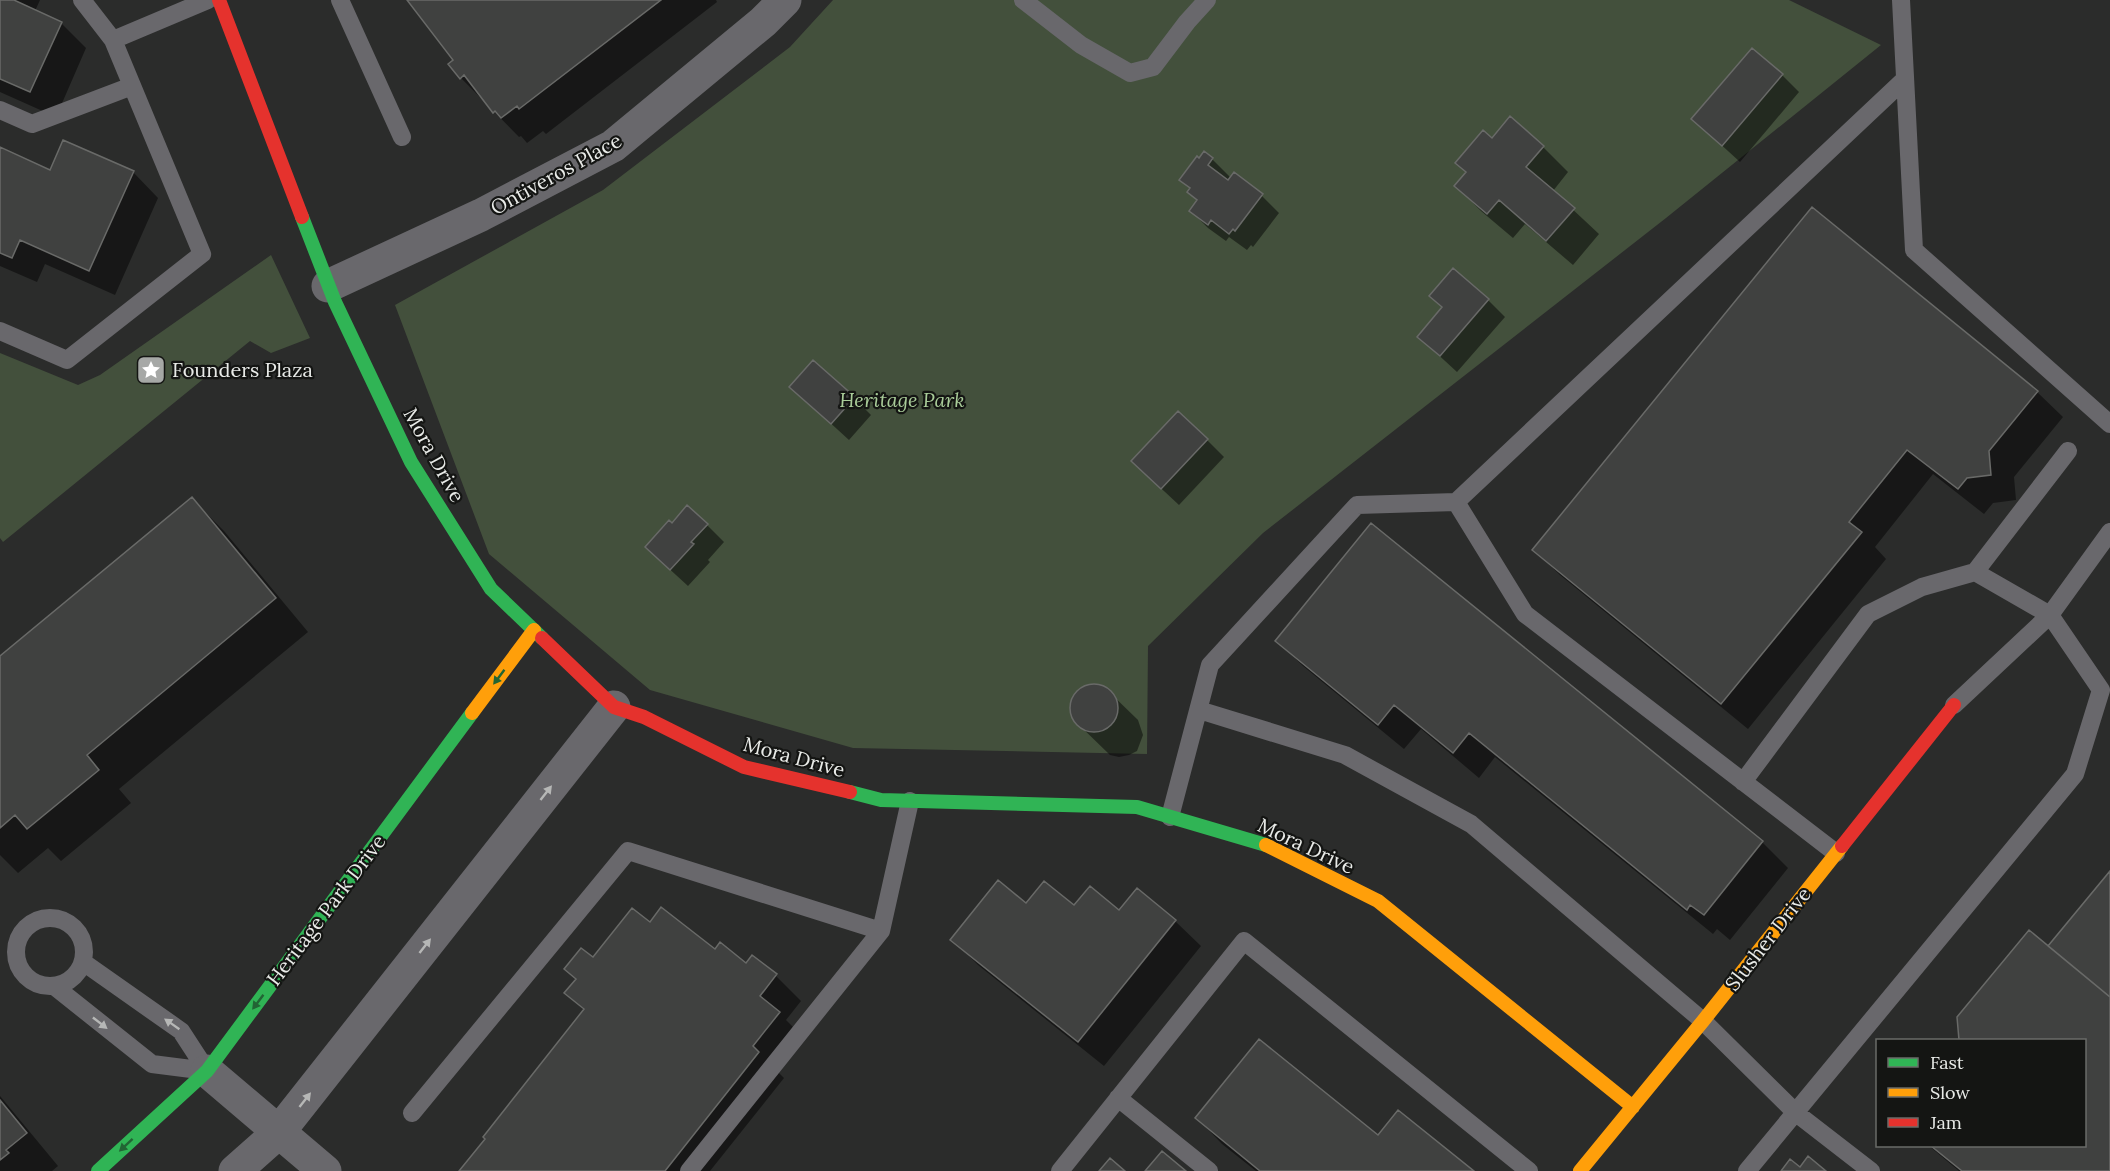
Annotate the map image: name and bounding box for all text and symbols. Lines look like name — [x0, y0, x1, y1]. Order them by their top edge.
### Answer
street label: Ontiveros Place — [486, 127, 626, 220]
place icon: Founders Plaza — [135, 354, 167, 386]
place label: Founders Plaza — [172, 357, 313, 382]
park label: Heritage Park — [839, 387, 965, 412]
street label: Mora Drive — [398, 403, 471, 506]
one-way arrow — [493, 669, 505, 685]
street label: Mora Drive — [741, 731, 848, 782]
one-way arrow — [540, 785, 553, 801]
street label: Mora Drive — [1254, 812, 1359, 879]
street label: Heritage Park Drive — [261, 829, 391, 990]
street label: Slusher Drive — [1719, 882, 1816, 996]
one-way arrow — [419, 939, 431, 954]
one-way arrow — [252, 995, 264, 1010]
one-way arrow — [92, 1016, 107, 1028]
one-way arrow — [165, 1018, 181, 1030]
legend — [1876, 1039, 2086, 1147]
text: Fast — [1930, 1051, 1964, 1074]
text: Slow — [1930, 1081, 1970, 1104]
one-way arrow — [298, 1092, 310, 1107]
text: Jam — [1929, 1111, 1962, 1134]
one-way arrow — [119, 1138, 134, 1151]

